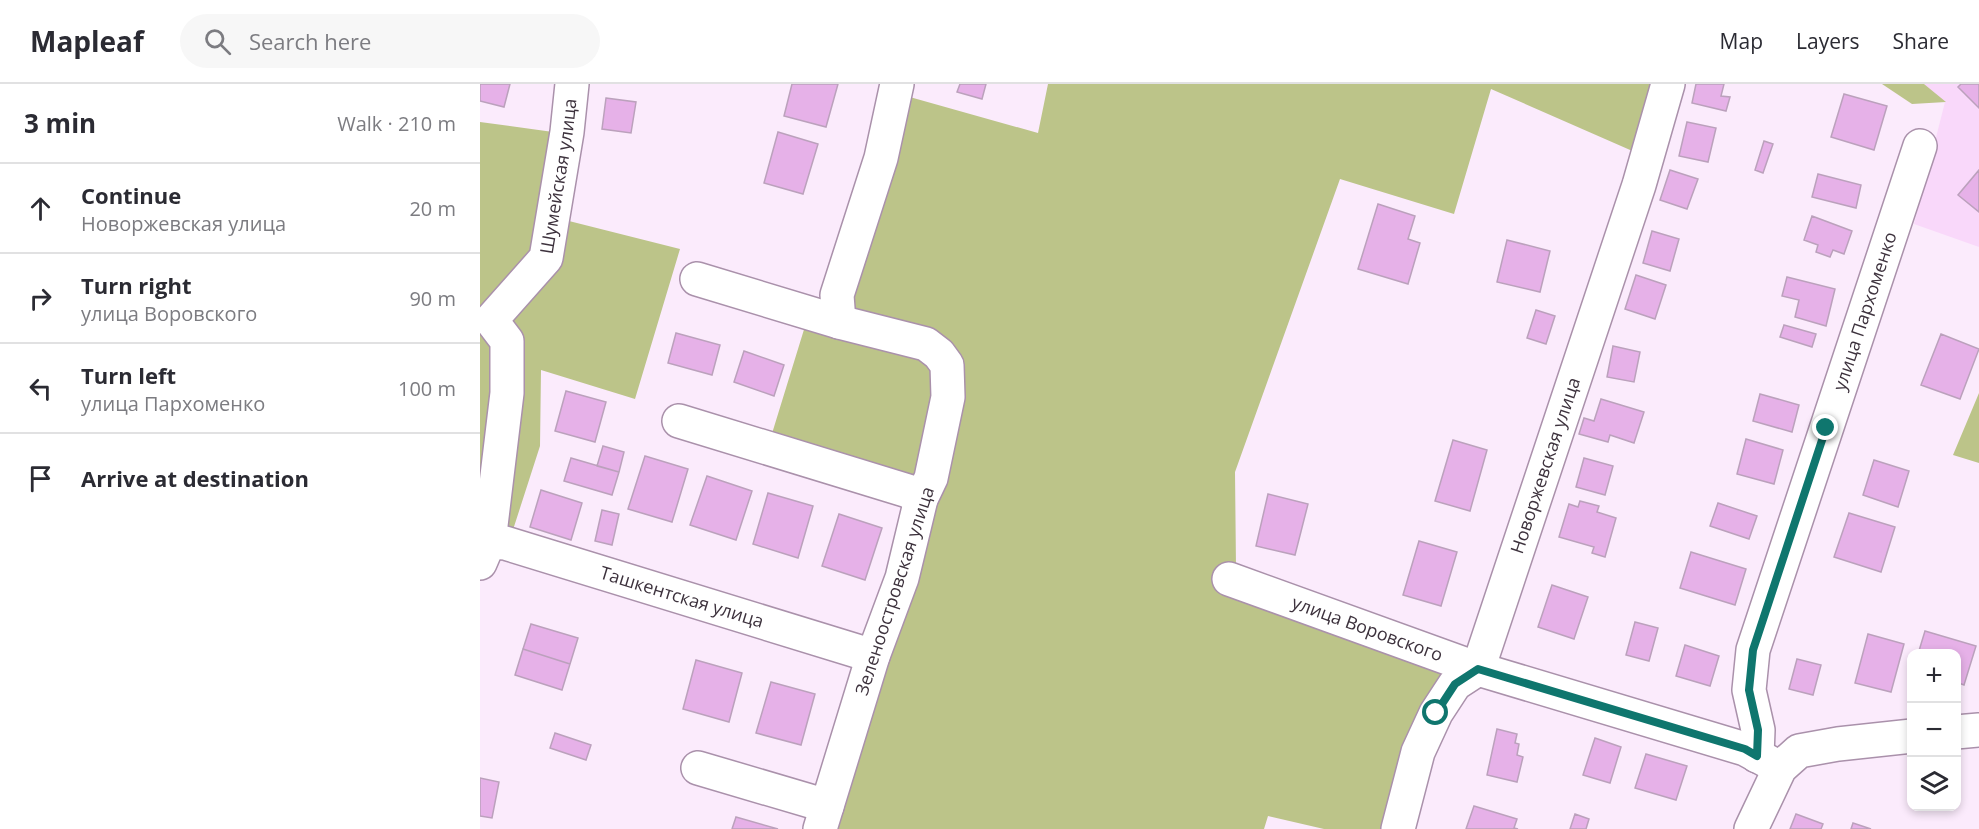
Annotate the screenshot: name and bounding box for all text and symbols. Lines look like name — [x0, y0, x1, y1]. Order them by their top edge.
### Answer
search box — [180, 14, 600, 68]
text: Mapleaf — [30, 22, 144, 60]
icon: search — [201, 25, 234, 58]
text: Search here — [249, 26, 371, 56]
text: Map — [1720, 27, 1763, 55]
text: Layers — [1796, 27, 1860, 55]
text: Share — [1893, 27, 1949, 55]
street label: Шумейская улица — [534, 97, 581, 256]
text: 3 min — [24, 105, 96, 141]
text: Walk · 210 m — [337, 110, 456, 137]
text: Continue — [81, 180, 181, 210]
icon: ahead — [24, 192, 57, 225]
text: 20 m — [409, 195, 456, 222]
text: Новоржевская улица — [81, 210, 286, 237]
street label: улица Пархоменко — [1827, 228, 1902, 394]
text: Turn right — [81, 270, 192, 300]
icon: right — [24, 282, 57, 315]
text: 90 m — [409, 285, 456, 312]
text: улица Воровского — [81, 300, 257, 327]
text: Turn left — [81, 360, 176, 390]
icon: left — [24, 372, 57, 405]
street label: Новоржевская улица — [1504, 374, 1585, 557]
text: 100 m — [398, 375, 456, 402]
text: улица Пархоменко — [81, 390, 265, 417]
route end — [1812, 414, 1838, 440]
icon: arrive — [24, 462, 57, 495]
text: Arrive at destination — [81, 463, 309, 493]
street label: Зеленоостровская улица — [849, 483, 939, 698]
street label: Ташкентская улица — [597, 560, 767, 633]
street label: улица Воровского — [1289, 590, 1446, 666]
map controls — [1907, 649, 1961, 811]
button: + — [1907, 649, 1961, 703]
route start — [1422, 699, 1448, 725]
button: − — [1907, 703, 1961, 757]
button: layers — [1907, 757, 1961, 811]

